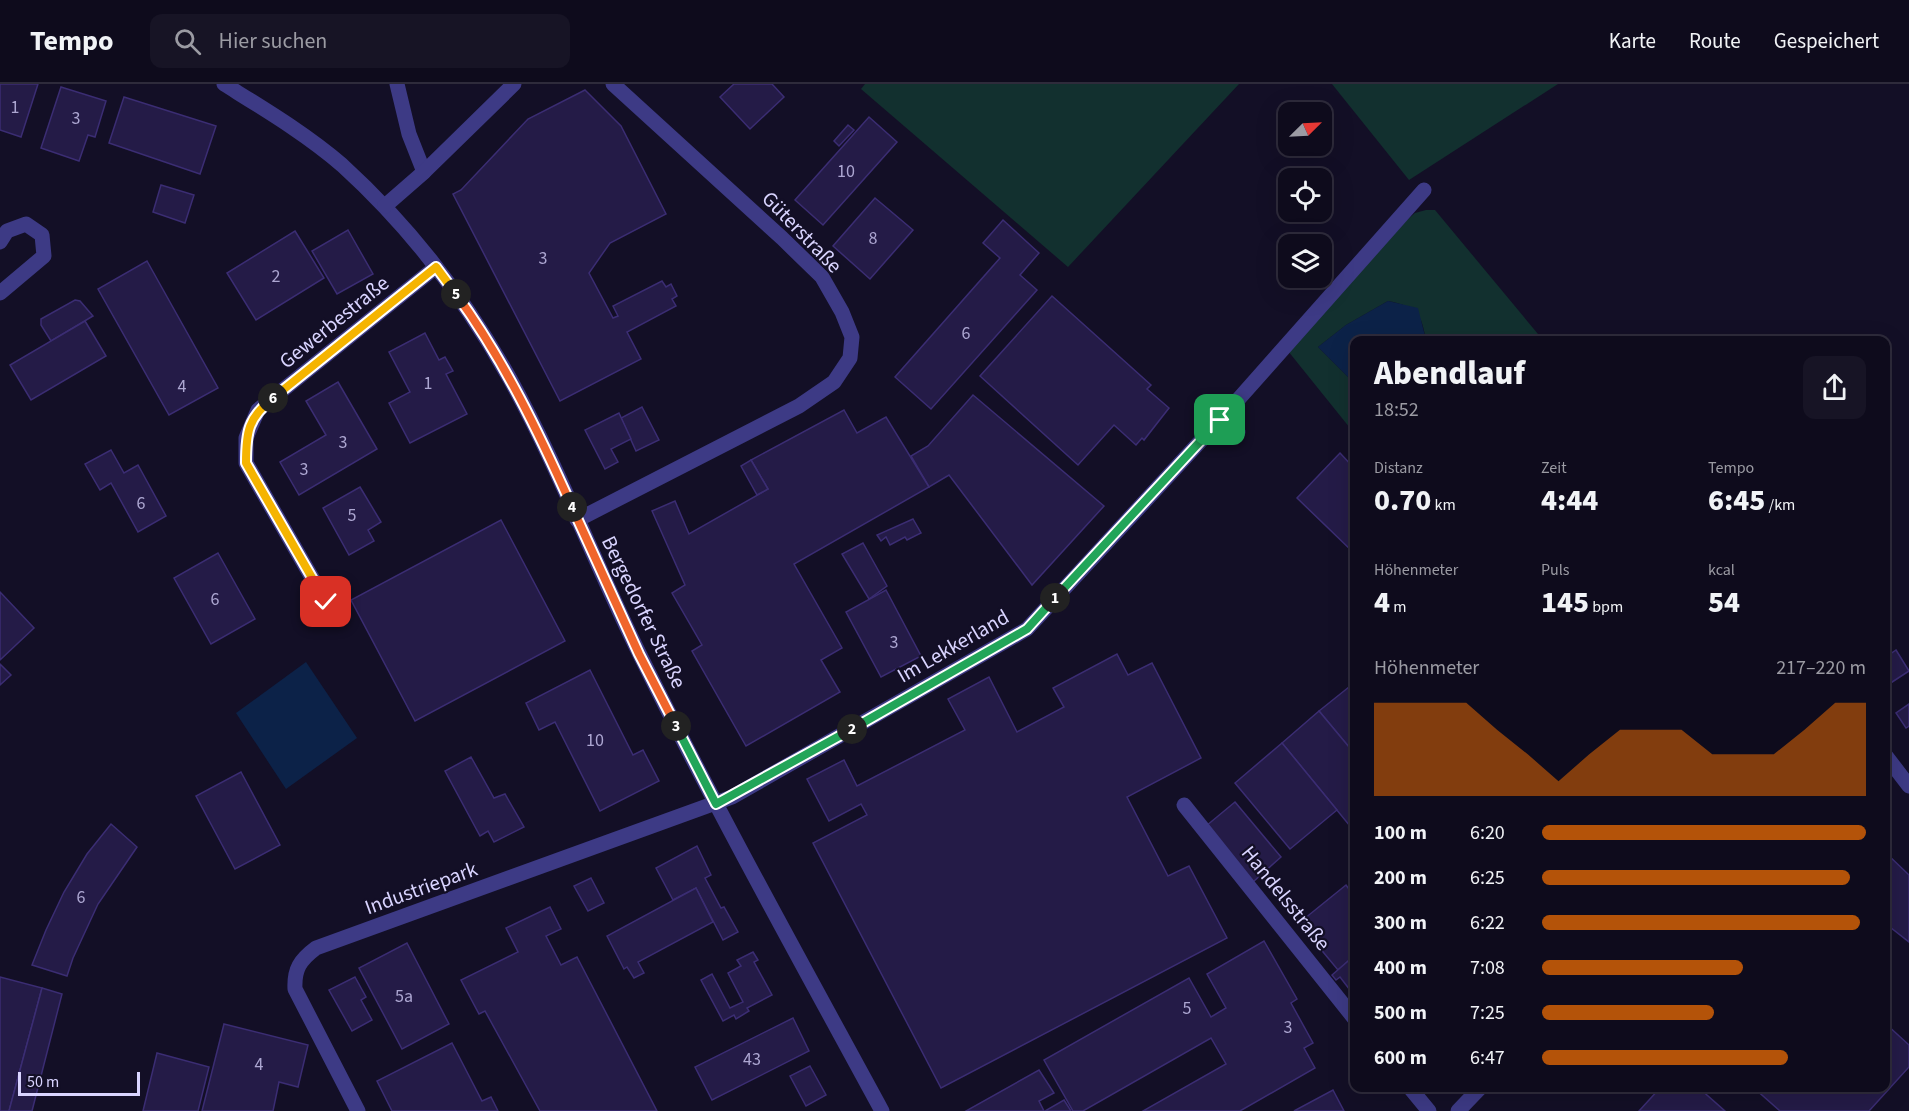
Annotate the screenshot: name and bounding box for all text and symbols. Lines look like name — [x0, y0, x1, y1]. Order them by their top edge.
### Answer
search box — [150, 14, 570, 68]
text: Tempo — [30, 21, 114, 61]
icon: search — [171, 25, 204, 58]
text: Hier suchen — [219, 25, 327, 57]
text: Karte — [1609, 26, 1656, 56]
text: Route — [1689, 26, 1741, 56]
text: Gespeichert — [1774, 26, 1879, 56]
house number: 1 — [11, 95, 19, 120]
north arrow — [1278, 102, 1332, 156]
map controls — [1278, 102, 1332, 288]
house number: 3 — [72, 106, 81, 131]
house number: 10 — [837, 159, 855, 184]
button: locate — [1278, 168, 1332, 222]
street label: Güterstraße — [755, 184, 849, 280]
house number: 8 — [869, 226, 878, 251]
button: layers — [1278, 234, 1332, 288]
house number: 3 — [539, 246, 548, 271]
house number: 2 — [272, 264, 281, 289]
street label: Gewerbestraße — [273, 268, 395, 376]
pin: 5 — [441, 279, 471, 309]
text: 5 — [452, 283, 460, 305]
house number: 6 — [962, 321, 971, 346]
text: Abendlauf — [1374, 350, 1525, 397]
button: share — [1803, 356, 1866, 419]
house number: 1 — [424, 371, 432, 396]
house number: 4 — [178, 374, 187, 399]
pin: 6 — [258, 383, 288, 413]
text: 6 — [269, 387, 277, 409]
pin — [1194, 394, 1245, 445]
text: 18:52 — [1374, 396, 1419, 424]
icon: arrive — [1203, 403, 1236, 436]
house number: 3 — [339, 430, 348, 455]
house number: 3 — [300, 457, 309, 482]
text: Distanz — [1374, 457, 1423, 479]
text: Zeit — [1541, 457, 1567, 479]
text: Tempo — [1708, 457, 1754, 479]
text: 0.70 — [1374, 479, 1431, 522]
text: 4:44 — [1541, 479, 1598, 522]
text: 6:45 — [1708, 479, 1765, 522]
house number: 6 — [137, 491, 146, 516]
pin: 4 — [557, 492, 587, 522]
text: km — [1431, 494, 1456, 516]
text: /km — [1765, 494, 1795, 516]
text: 4 — [568, 496, 576, 518]
house number: 5 — [348, 503, 357, 528]
street label: Bergedorfer Straße — [594, 531, 694, 693]
text: Höhenmeter — [1374, 559, 1458, 581]
text: Puls — [1541, 559, 1570, 581]
text: kcal — [1708, 559, 1735, 581]
pin — [300, 576, 351, 627]
text: 4 — [1374, 581, 1390, 624]
text: 145 — [1541, 581, 1589, 624]
text: 54 — [1708, 581, 1740, 624]
pin: 1 — [1040, 583, 1070, 613]
icon: check — [309, 585, 342, 618]
house number: 6 — [211, 587, 220, 612]
text: 1 — [1051, 587, 1059, 609]
text: m — [1390, 596, 1407, 618]
text: bpm — [1589, 596, 1623, 618]
street label: Im Lekkerland — [892, 602, 1014, 690]
house number: 3 — [890, 630, 899, 655]
text: Höhenmeter — [1374, 654, 1479, 682]
text: 217–220 m — [1776, 654, 1866, 682]
pin: 3 — [661, 711, 691, 741]
pin: 2 — [837, 714, 867, 744]
text: 3 — [672, 715, 680, 737]
text: 2 — [848, 718, 856, 740]
house number: 10 — [586, 728, 604, 753]
text: 100 m — [1374, 819, 1427, 847]
text: 6:20 — [1470, 819, 1505, 847]
street label: Handelsstraße — [1234, 839, 1338, 957]
street label: Industriepark — [360, 854, 482, 922]
text: 200 m — [1374, 864, 1427, 892]
text: 6:25 — [1470, 864, 1505, 892]
house number: 6 — [77, 885, 86, 910]
text: 300 m — [1374, 909, 1427, 937]
text: 6:22 — [1470, 909, 1505, 937]
text: 400 m — [1374, 954, 1427, 982]
text: 7:08 — [1470, 954, 1505, 982]
house number: 5a — [395, 984, 413, 1009]
house number: 5 — [1183, 996, 1192, 1021]
text: 500 m — [1374, 999, 1427, 1027]
text: 7:25 — [1470, 999, 1505, 1027]
house number: 3 — [1284, 1015, 1293, 1040]
text: 600 m — [1374, 1044, 1427, 1072]
text: 6:47 — [1470, 1044, 1505, 1072]
house number: 43 — [743, 1047, 761, 1072]
house number: 4 — [255, 1052, 264, 1077]
scale bar — [18, 1069, 140, 1096]
text: 50 m — [27, 1071, 59, 1093]

